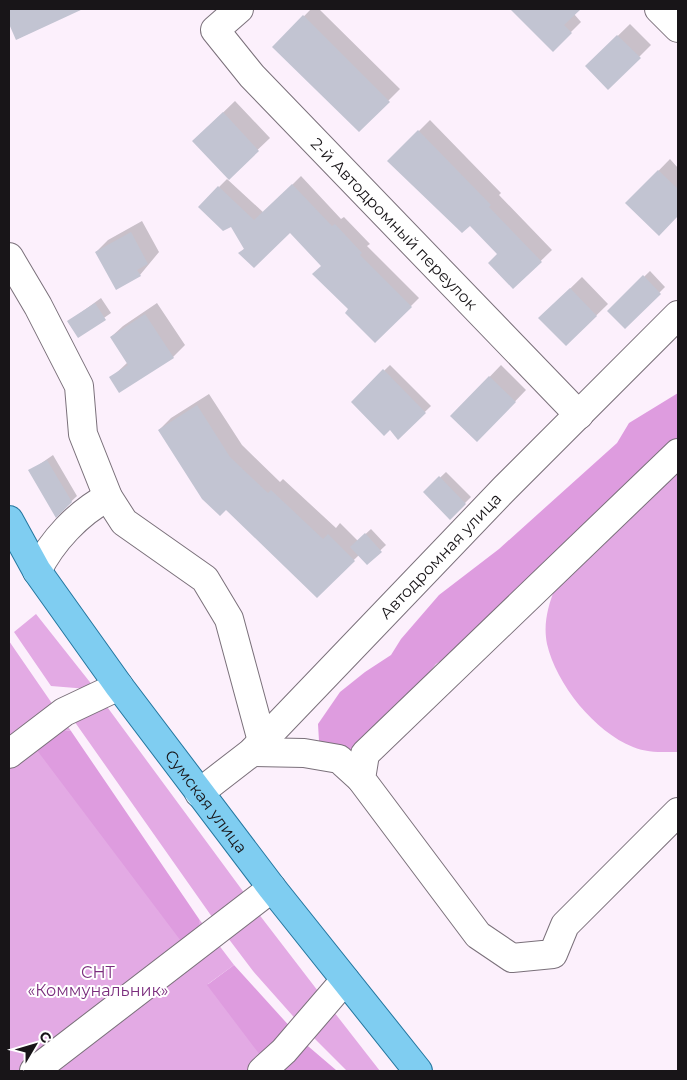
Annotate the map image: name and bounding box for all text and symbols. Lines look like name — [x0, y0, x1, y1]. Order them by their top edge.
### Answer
street label: 2-й Автодромный переулок — [307, 134, 482, 314]
street label: Автодромная улица — [375, 489, 505, 623]
street label: Сумская улица — [161, 746, 251, 857]
park label: СНТ «Коммунальник» — [28, 963, 168, 1000]
north arrow — [10, 1020, 60, 1070]
text: С — [35, 1027, 55, 1047]

